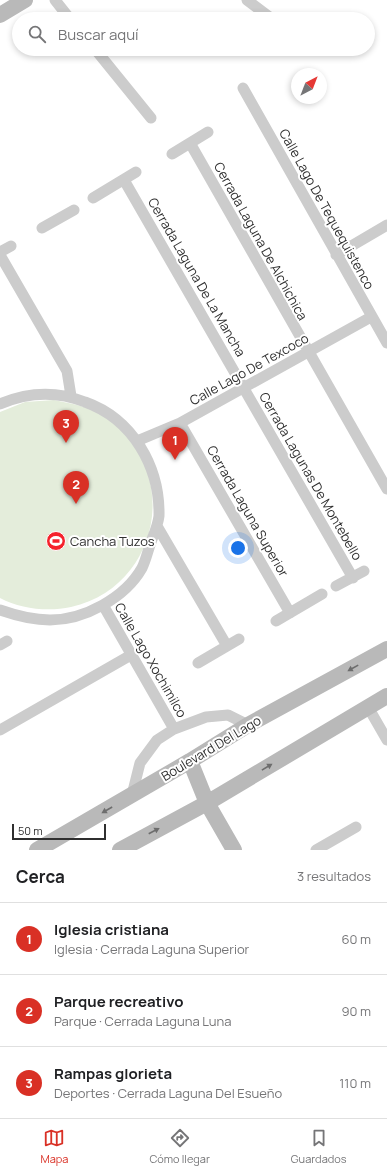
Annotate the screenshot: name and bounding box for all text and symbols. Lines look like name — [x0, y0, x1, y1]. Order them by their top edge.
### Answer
search box — [12, 12, 375, 56]
icon: search — [26, 23, 48, 45]
text: Buscar aquí — [58, 24, 139, 45]
north arrow — [291, 68, 327, 104]
street label: Calle Lago De Tequequistenco — [275, 126, 379, 293]
street label: Cerrada Laguna De Alchichica — [210, 159, 312, 323]
street label: Cerrada Laguna De La Mancha — [144, 194, 250, 360]
street label: Calle Lago De Texcoco — [186, 329, 312, 409]
street label: Cerrada Lagunas De Montebello — [255, 389, 367, 564]
pin: 3 — [53, 410, 79, 443]
pin: 1 — [162, 427, 188, 460]
street label: Cerrada Laguna Superior — [203, 442, 293, 580]
pin: 2 — [63, 471, 89, 504]
sports icon: Cancha Tuzos — [45, 530, 67, 552]
place label: Cancha Tuzos — [70, 532, 155, 550]
your location — [228, 538, 248, 558]
street label: Calle Lago Xochimilco — [111, 599, 191, 721]
one-way arrow — [347, 665, 359, 671]
street label: Boulevard Del Lago — [158, 711, 264, 785]
one-way arrow — [261, 764, 273, 771]
one-way arrow — [101, 806, 113, 813]
scale bar — [12, 822, 106, 841]
text: 50 m — [18, 823, 43, 838]
one-way arrow — [148, 828, 160, 835]
text: Cerca — [16, 865, 65, 888]
text: 3 resultados — [297, 867, 371, 885]
text: Iglesia cristiana — [54, 919, 169, 940]
text: 1 — [26, 930, 32, 948]
text: 60 m — [341, 930, 371, 948]
text: Iglesia · Cerrada Laguna Superior — [54, 940, 249, 958]
text: Parque recreativo — [54, 991, 184, 1012]
text: 2 — [25, 1002, 33, 1020]
text: 90 m — [341, 1002, 371, 1020]
text: Parque · Cerrada Laguna Luna — [54, 1012, 232, 1030]
text: Rampas glorieta — [54, 1063, 172, 1084]
text: 3 — [25, 1074, 33, 1092]
text: 110 m — [339, 1074, 371, 1092]
text: Deportes · Cerrada Laguna Del Esueño — [54, 1084, 282, 1102]
tab: Mapa — [40, 1127, 68, 1166]
tab: Cómo llegar — [149, 1127, 210, 1166]
tab: Guardados — [291, 1127, 347, 1166]

